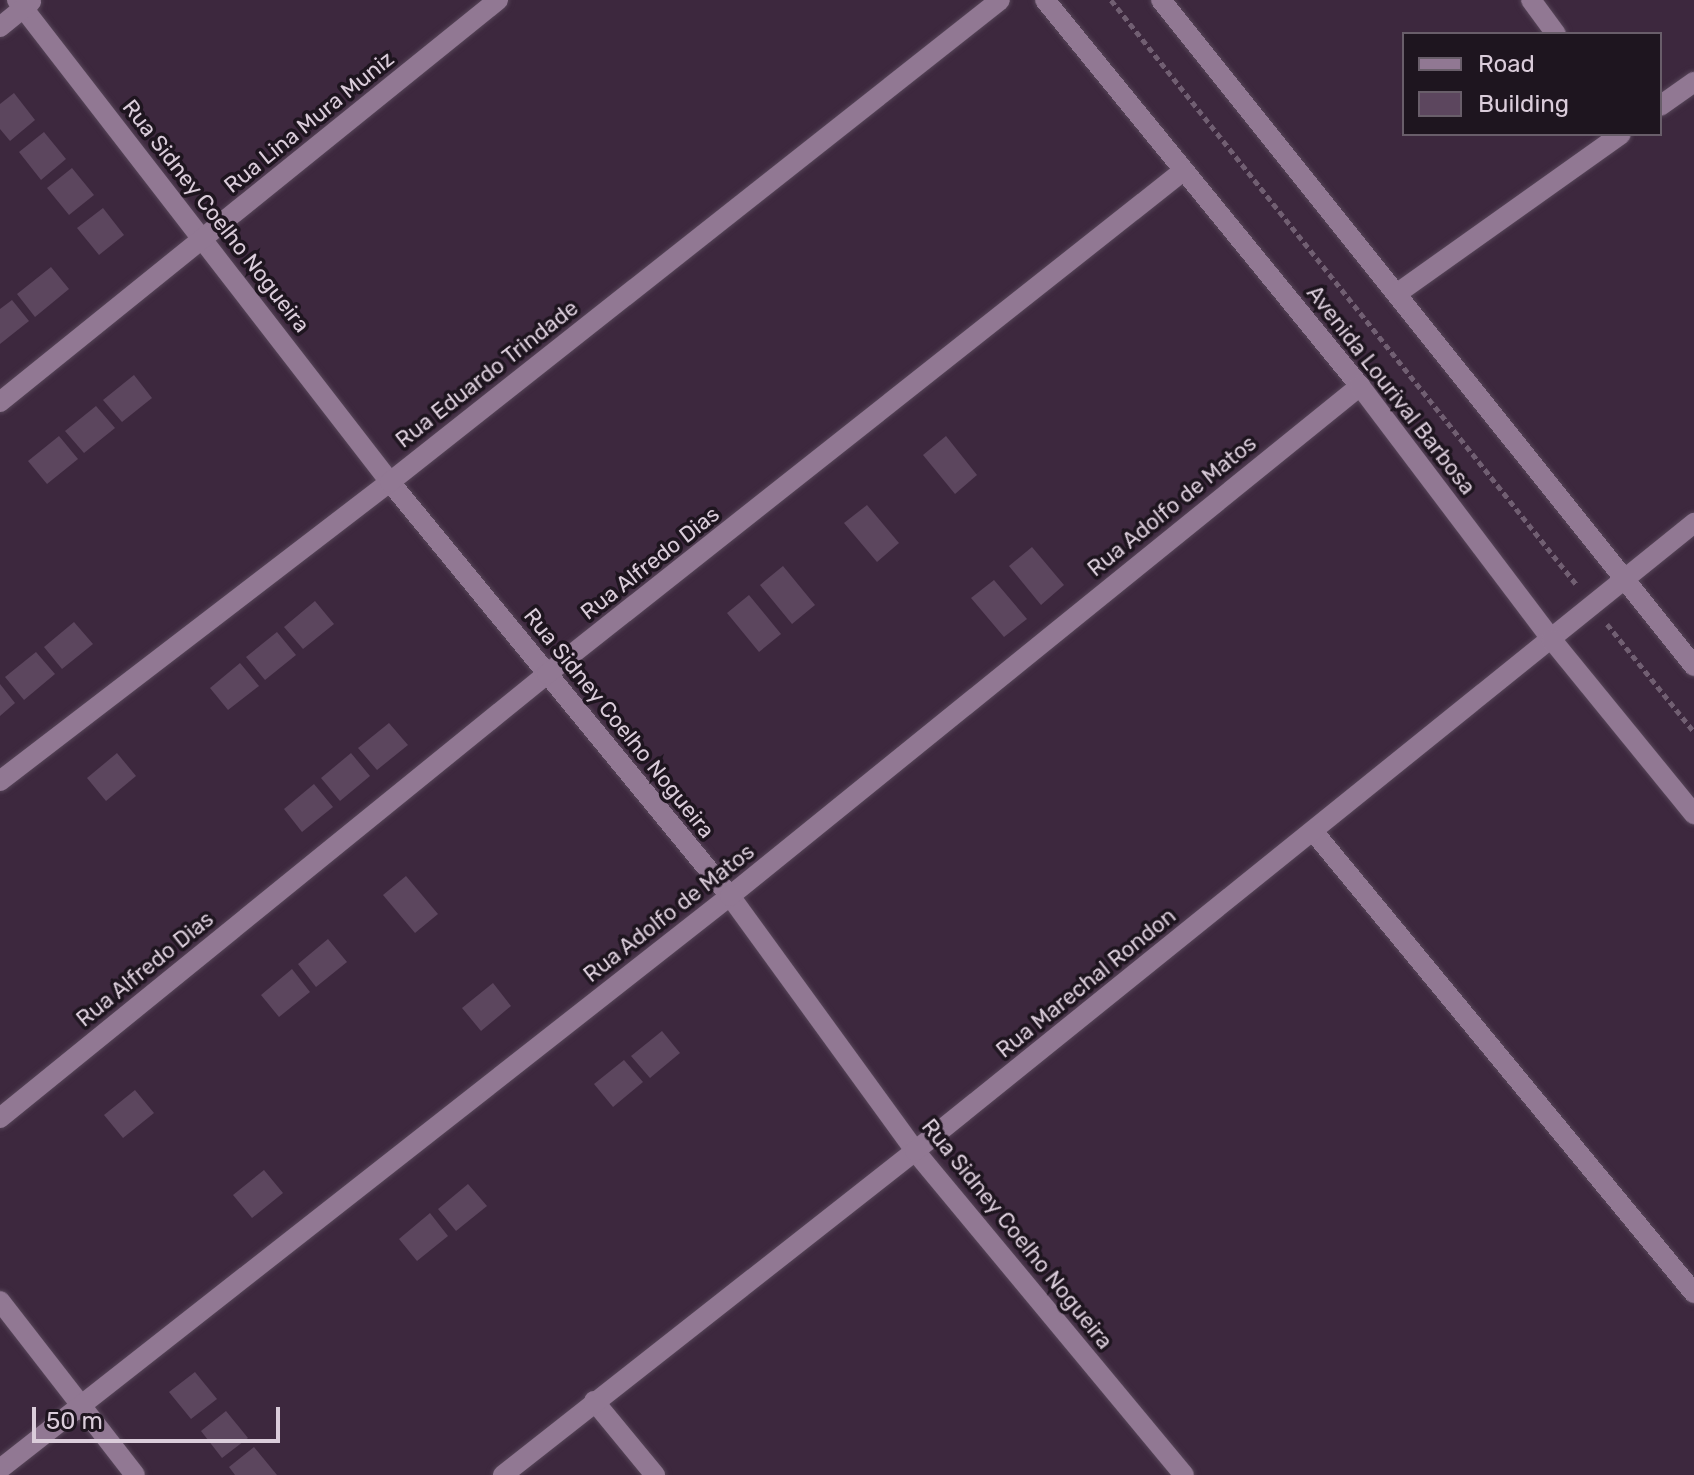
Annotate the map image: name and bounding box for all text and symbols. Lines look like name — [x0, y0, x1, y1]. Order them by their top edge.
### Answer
legend — [1402, 32, 1662, 136]
street label: Rua Lina Mura Muniz — [219, 45, 399, 199]
text: Road — [1478, 50, 1535, 78]
text: Building — [1478, 90, 1569, 118]
street label: Rua Sidney Coelho Nogueira — [117, 94, 315, 338]
street label: Avenida Lourival Barbosa — [1301, 280, 1481, 500]
street label: Rua Eduardo Trindade — [390, 294, 584, 454]
street label: Rua Adolfo de Matos — [1082, 430, 1262, 582]
street label: Rua Alfredo Dias — [575, 501, 725, 625]
street label: Rua Sidney Coelho Nogueira — [518, 603, 720, 843]
street label: Rua Adolfo de Matos — [578, 838, 760, 988]
street label: Rua Marechal Rondon — [991, 903, 1181, 1063]
street label: Rua Alfredo Dias — [71, 906, 219, 1032]
street label: Rua Sidney Coelho Nogueira — [916, 1114, 1118, 1354]
scale bar — [36, 1391, 284, 1441]
text: 50 m — [46, 1407, 103, 1435]

